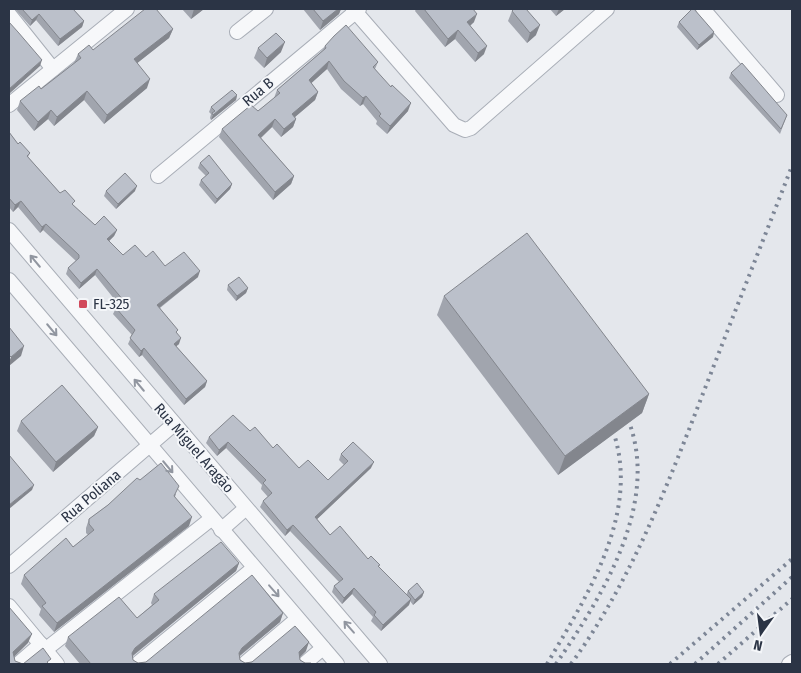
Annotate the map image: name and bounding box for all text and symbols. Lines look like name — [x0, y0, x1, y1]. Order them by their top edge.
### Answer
street label: Rua B — [239, 74, 277, 110]
one-way arrow — [29, 255, 40, 268]
place label: FL-325 — [93, 295, 130, 313]
marker: FL-325 — [77, 298, 89, 310]
one-way arrow — [46, 323, 57, 336]
one-way arrow — [134, 379, 145, 392]
street label: Rua Miguel Aragão — [150, 400, 238, 497]
one-way arrow — [163, 460, 174, 473]
street label: Rua Poliana — [57, 466, 125, 526]
one-way arrow — [268, 584, 279, 597]
north arrow — [736, 608, 786, 658]
one-way arrow — [343, 621, 354, 634]
text: N — [752, 636, 764, 654]

